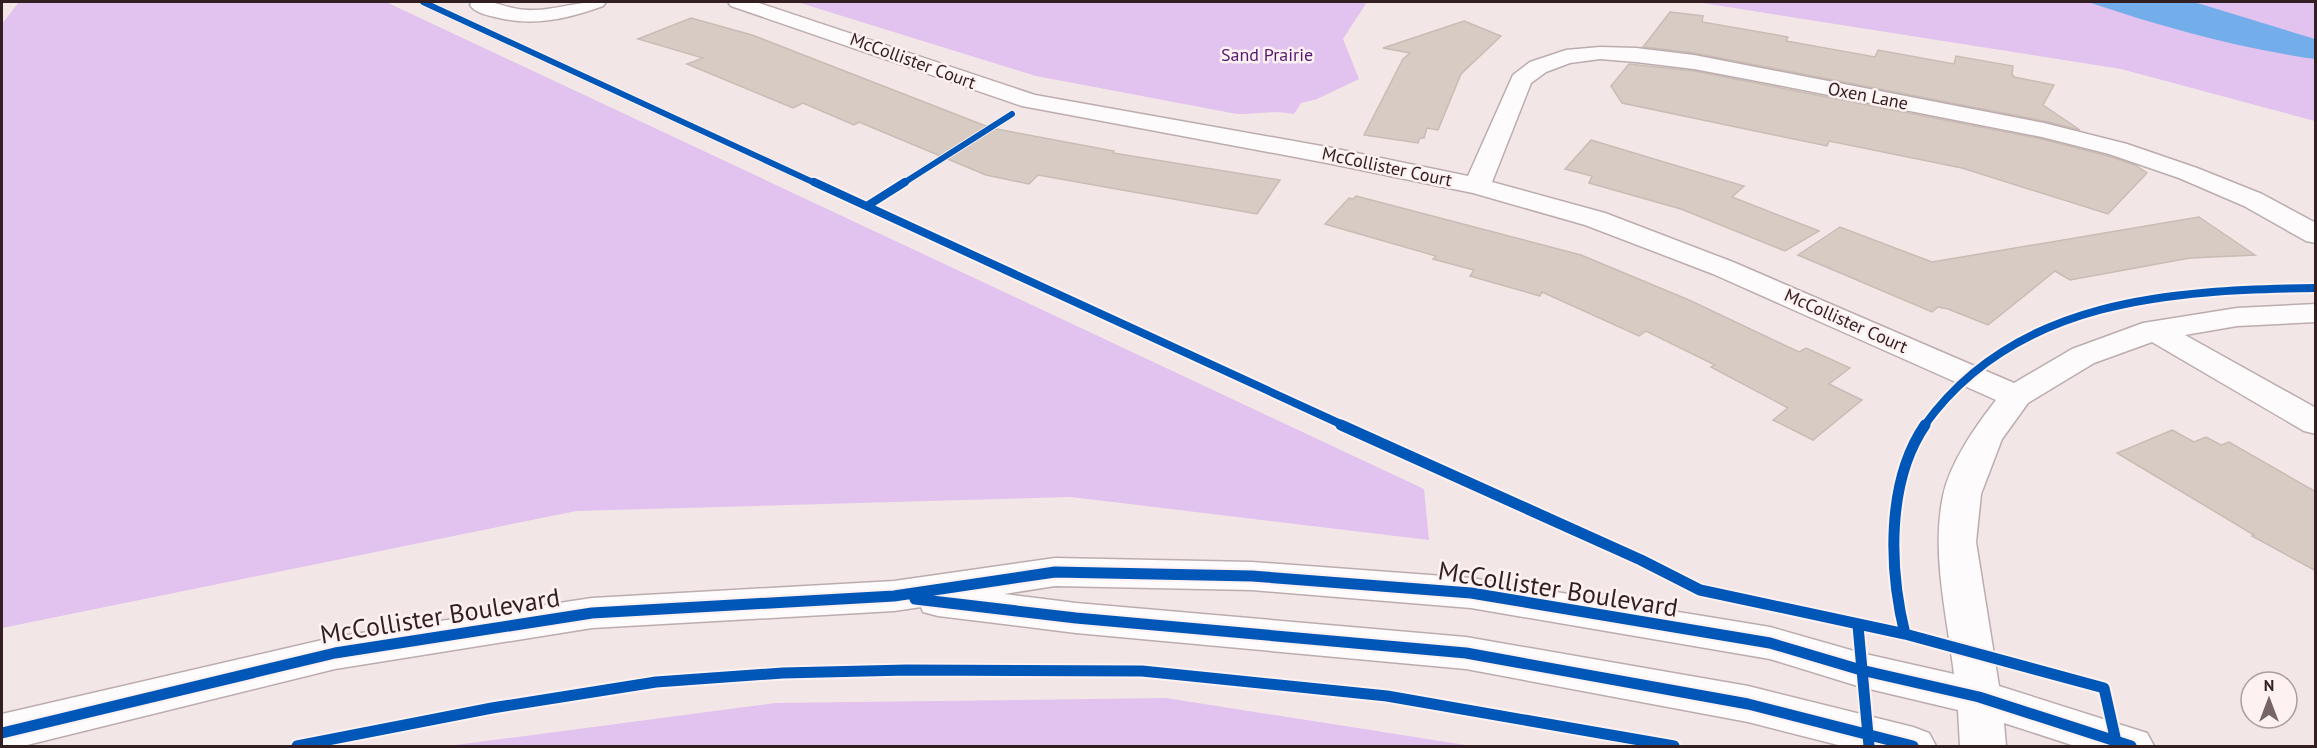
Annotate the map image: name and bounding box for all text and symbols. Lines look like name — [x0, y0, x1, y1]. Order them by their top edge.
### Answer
street label: McCollister Court — [847, 27, 979, 94]
park label: Sand Prairie — [1221, 43, 1313, 66]
street label: Oxen Lane — [1826, 76, 1910, 115]
street label: McCollister Court — [1320, 142, 1454, 192]
street label: McCollister Court — [1781, 283, 1911, 358]
street label: McCollister Boulevard — [1436, 553, 1680, 624]
street label: McCollister Boulevard — [318, 580, 562, 651]
north arrow — [2239, 670, 2299, 730]
text: N — [2264, 675, 2274, 695]

